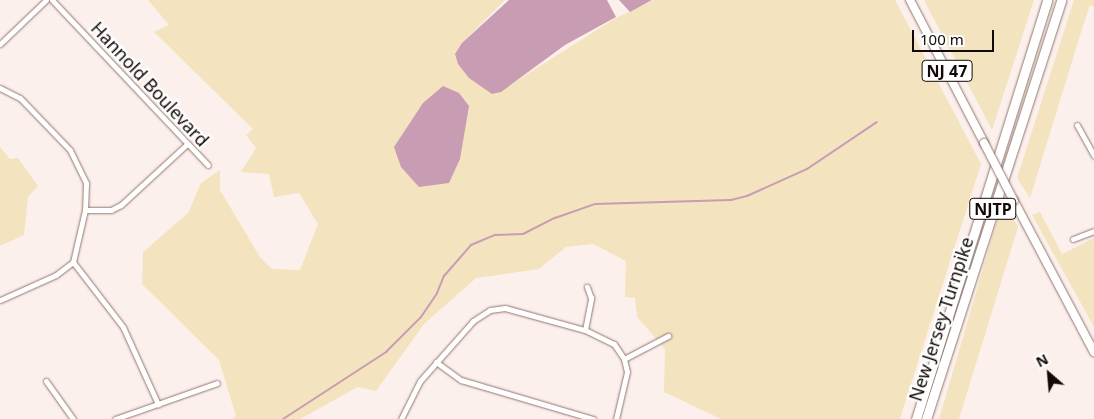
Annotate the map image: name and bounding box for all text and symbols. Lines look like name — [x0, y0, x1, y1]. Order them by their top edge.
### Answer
street label: Hannold Boulevard — [87, 17, 213, 151]
scale bar — [914, 20, 996, 52]
text: 100 m — [920, 29, 964, 49]
road number: NJ 47 — [921, 58, 973, 84]
road number: NJTP — [969, 195, 1017, 222]
street label: New Jersey Turnpike — [904, 234, 978, 404]
north arrow — [1024, 349, 1074, 399]
text: N — [1033, 349, 1051, 371]

